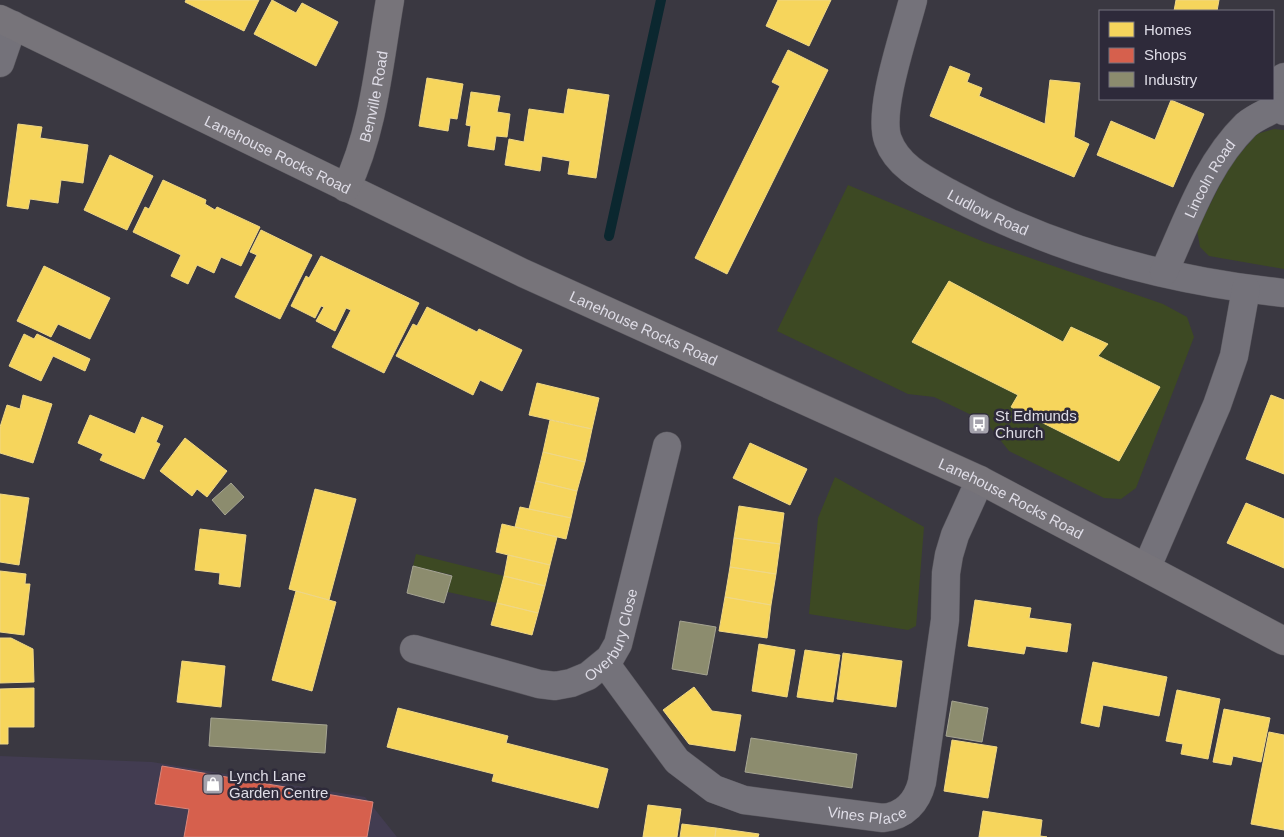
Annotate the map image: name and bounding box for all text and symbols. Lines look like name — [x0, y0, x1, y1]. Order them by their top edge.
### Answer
legend — [1099, 10, 1274, 100]
text: Homes — [1144, 21, 1192, 38]
text: Shops — [1144, 46, 1187, 63]
street label: Benville Road — [355, 50, 390, 144]
text: Industry — [1144, 71, 1198, 88]
street label: Lanehouse Rocks Road — [202, 111, 354, 197]
street label: Lincoln Road — [1180, 136, 1238, 220]
street label: Ludlow Road — [945, 185, 1031, 238]
street label: Lanehouse Rocks Road — [567, 287, 720, 368]
place label: St Edmunds Church — [995, 407, 1077, 441]
bus stop icon: St Edmunds Church — [967, 412, 991, 436]
street label: Lanehouse Rocks Road — [936, 454, 1086, 542]
street label: Overbury Close — [581, 587, 640, 684]
place label: Lynch Lane Garden Centre — [229, 767, 328, 801]
shop icon: Lynch Lane Garden Centre — [201, 772, 225, 796]
street label: Vines Place — [827, 802, 909, 827]

